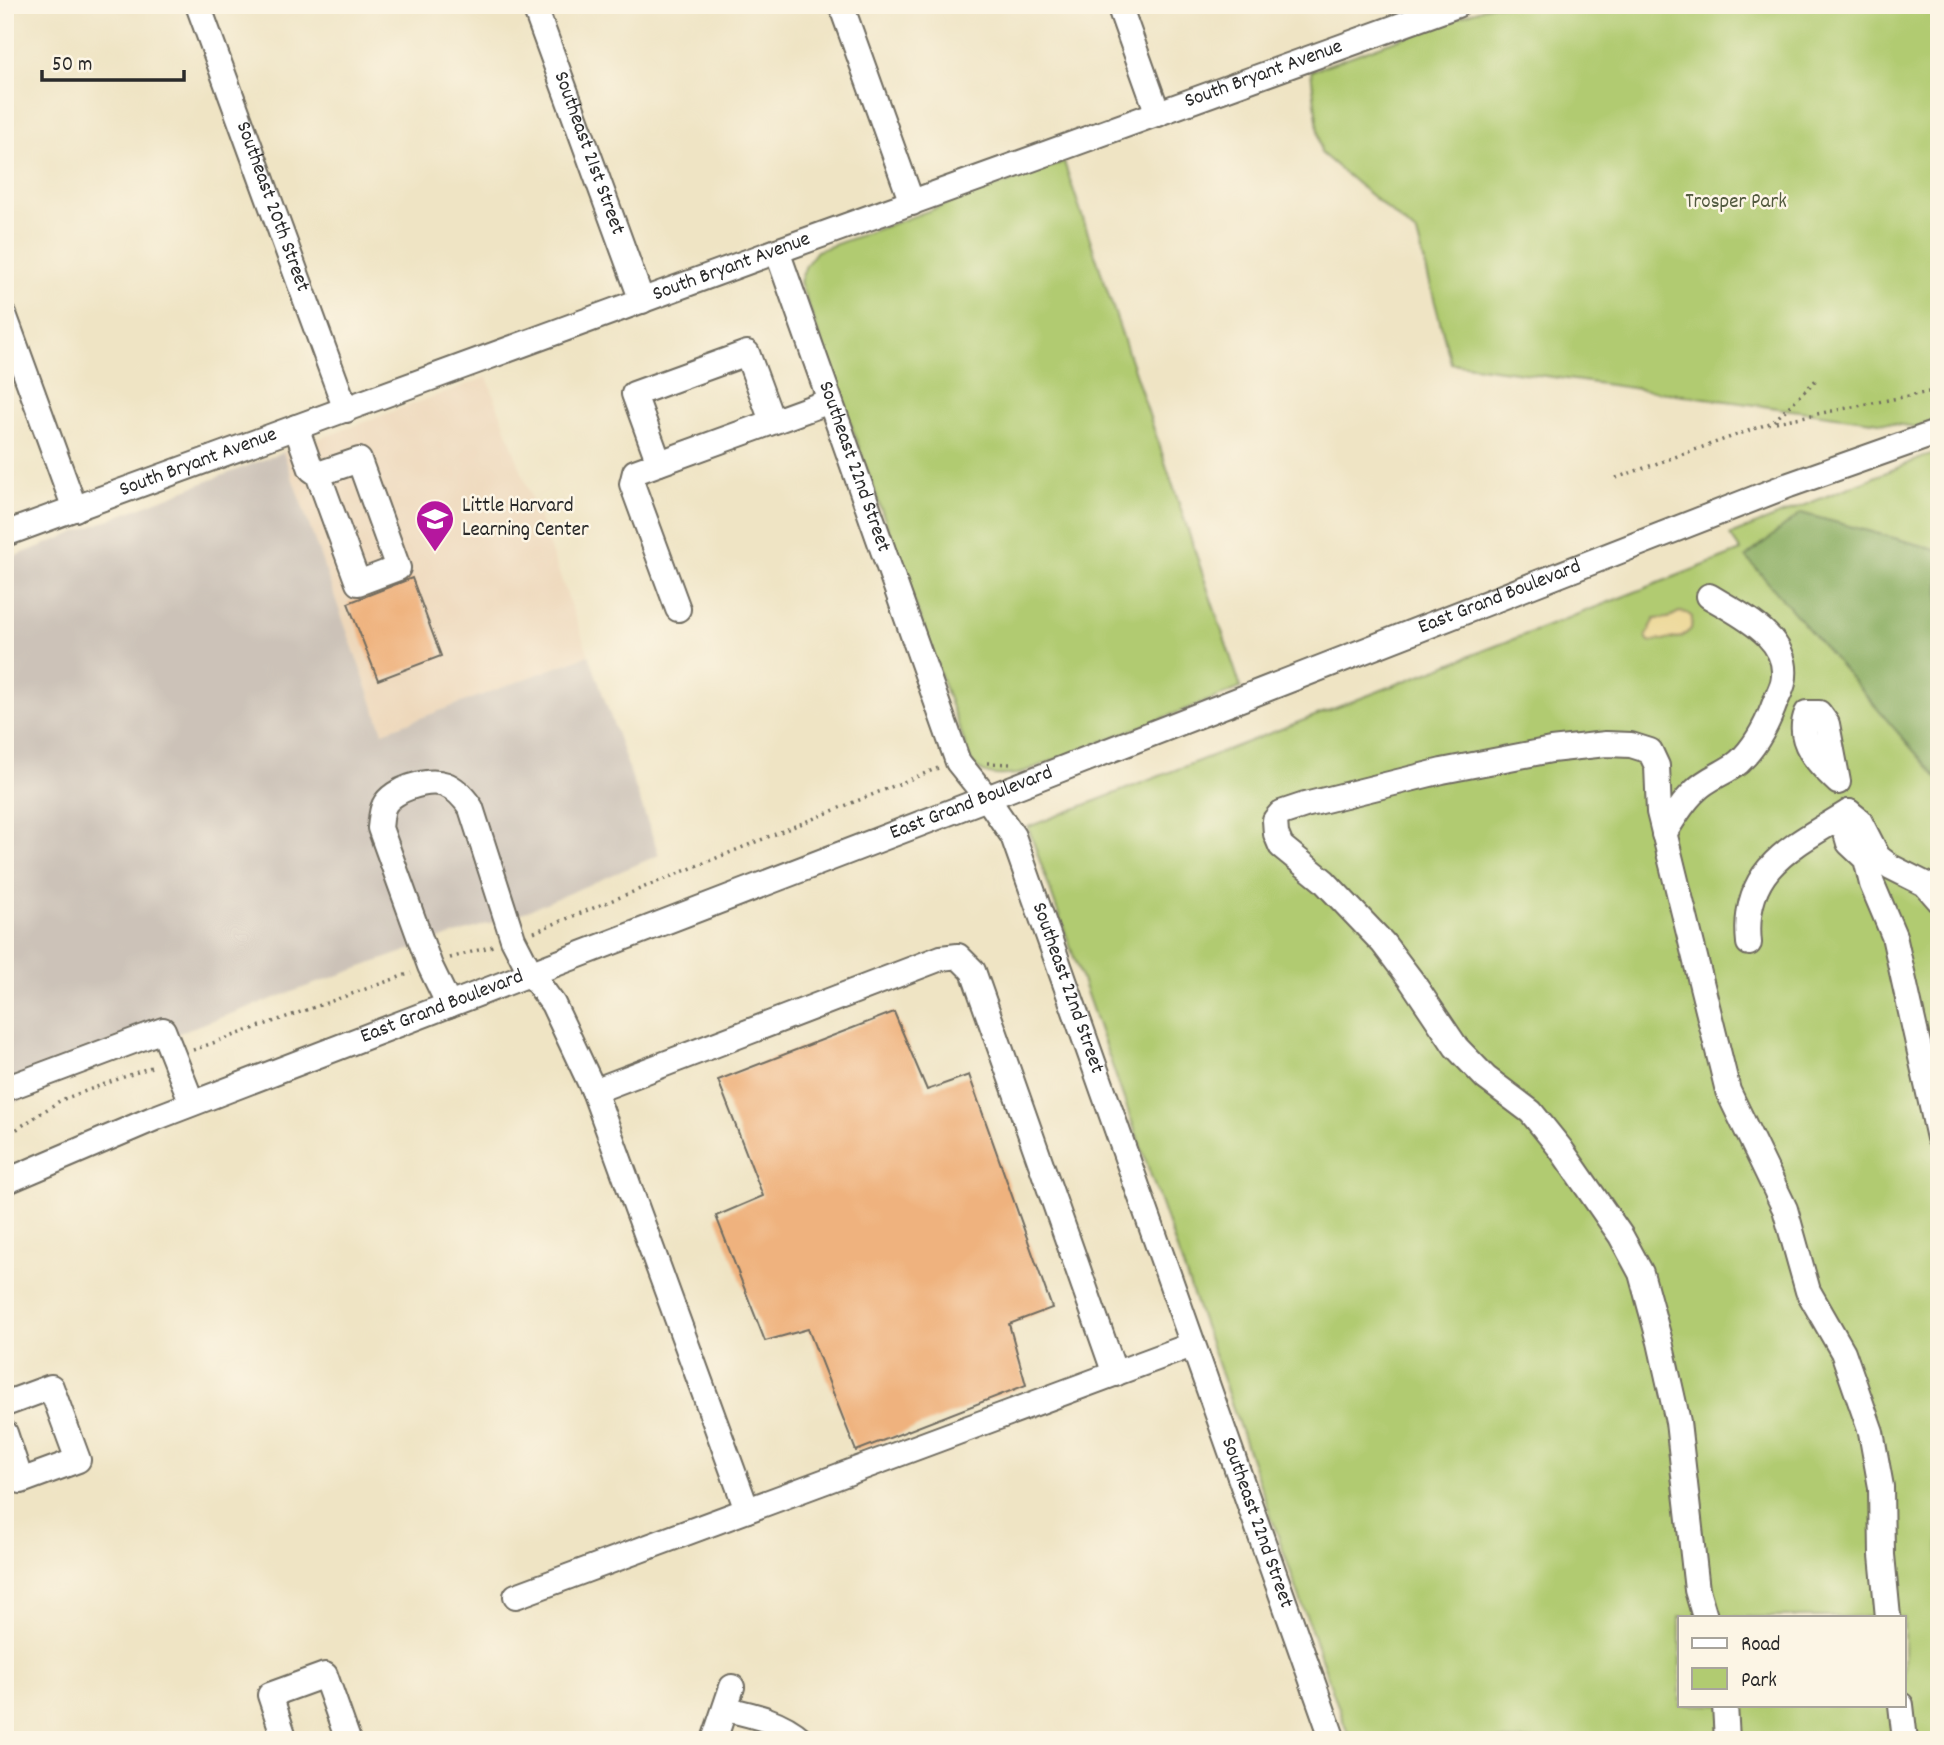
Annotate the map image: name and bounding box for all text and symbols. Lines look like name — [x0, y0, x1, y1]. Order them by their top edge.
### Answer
street label: South Bryant Avenue — [1181, 33, 1347, 117]
scale bar — [42, 38, 184, 82]
text: 50 m — [52, 51, 92, 81]
street label: Southeast 21st Street — [545, 68, 632, 240]
street label: Southeast 20th Street — [227, 118, 317, 297]
park label: Trosper Park — [1685, 188, 1787, 218]
street label: South Bryant Avenue — [649, 225, 815, 310]
street label: Southeast 22nd Street — [809, 377, 898, 557]
street label: South Bryant Avenue — [115, 420, 281, 506]
place label: Little Harvard Learning Center — [462, 492, 589, 546]
school or university icon: Little Harvard Learning Center — [414, 498, 456, 553]
street label: East Grand Boulevard — [1414, 553, 1586, 643]
street label: East Grand Boulevard — [886, 759, 1057, 849]
street label: Southeast 22nd Street — [1023, 899, 1111, 1078]
street label: East Grand Boulevard — [357, 963, 528, 1052]
street label: Southeast 22nd Street — [1212, 1433, 1300, 1613]
legend — [1678, 1616, 1906, 1706]
text: Road — [1741, 1631, 1780, 1661]
text: Park — [1741, 1667, 1777, 1697]

